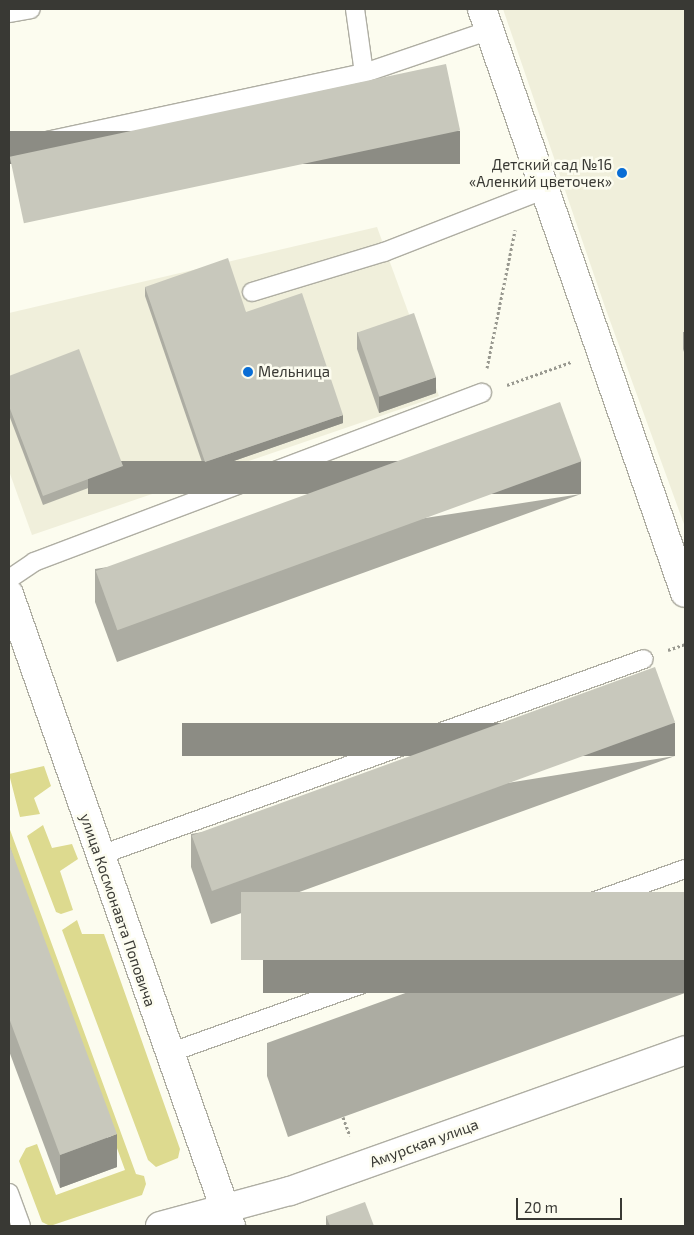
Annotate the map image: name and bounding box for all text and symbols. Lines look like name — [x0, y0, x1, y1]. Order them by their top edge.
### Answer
place label: Детский сад №16 «Аленкий цветочек» — [469, 155, 612, 190]
marker: Детский сад №16 «Аленкий цветочек» — [616, 167, 628, 179]
place label: Мельница — [258, 363, 330, 381]
marker: Мельница — [242, 366, 254, 378]
street label: улица Космонавта Поповича — [76, 811, 160, 1009]
street label: Амурская улица — [367, 1115, 481, 1171]
scale bar — [519, 1188, 625, 1220]
text: 20 m — [524, 1198, 558, 1216]

